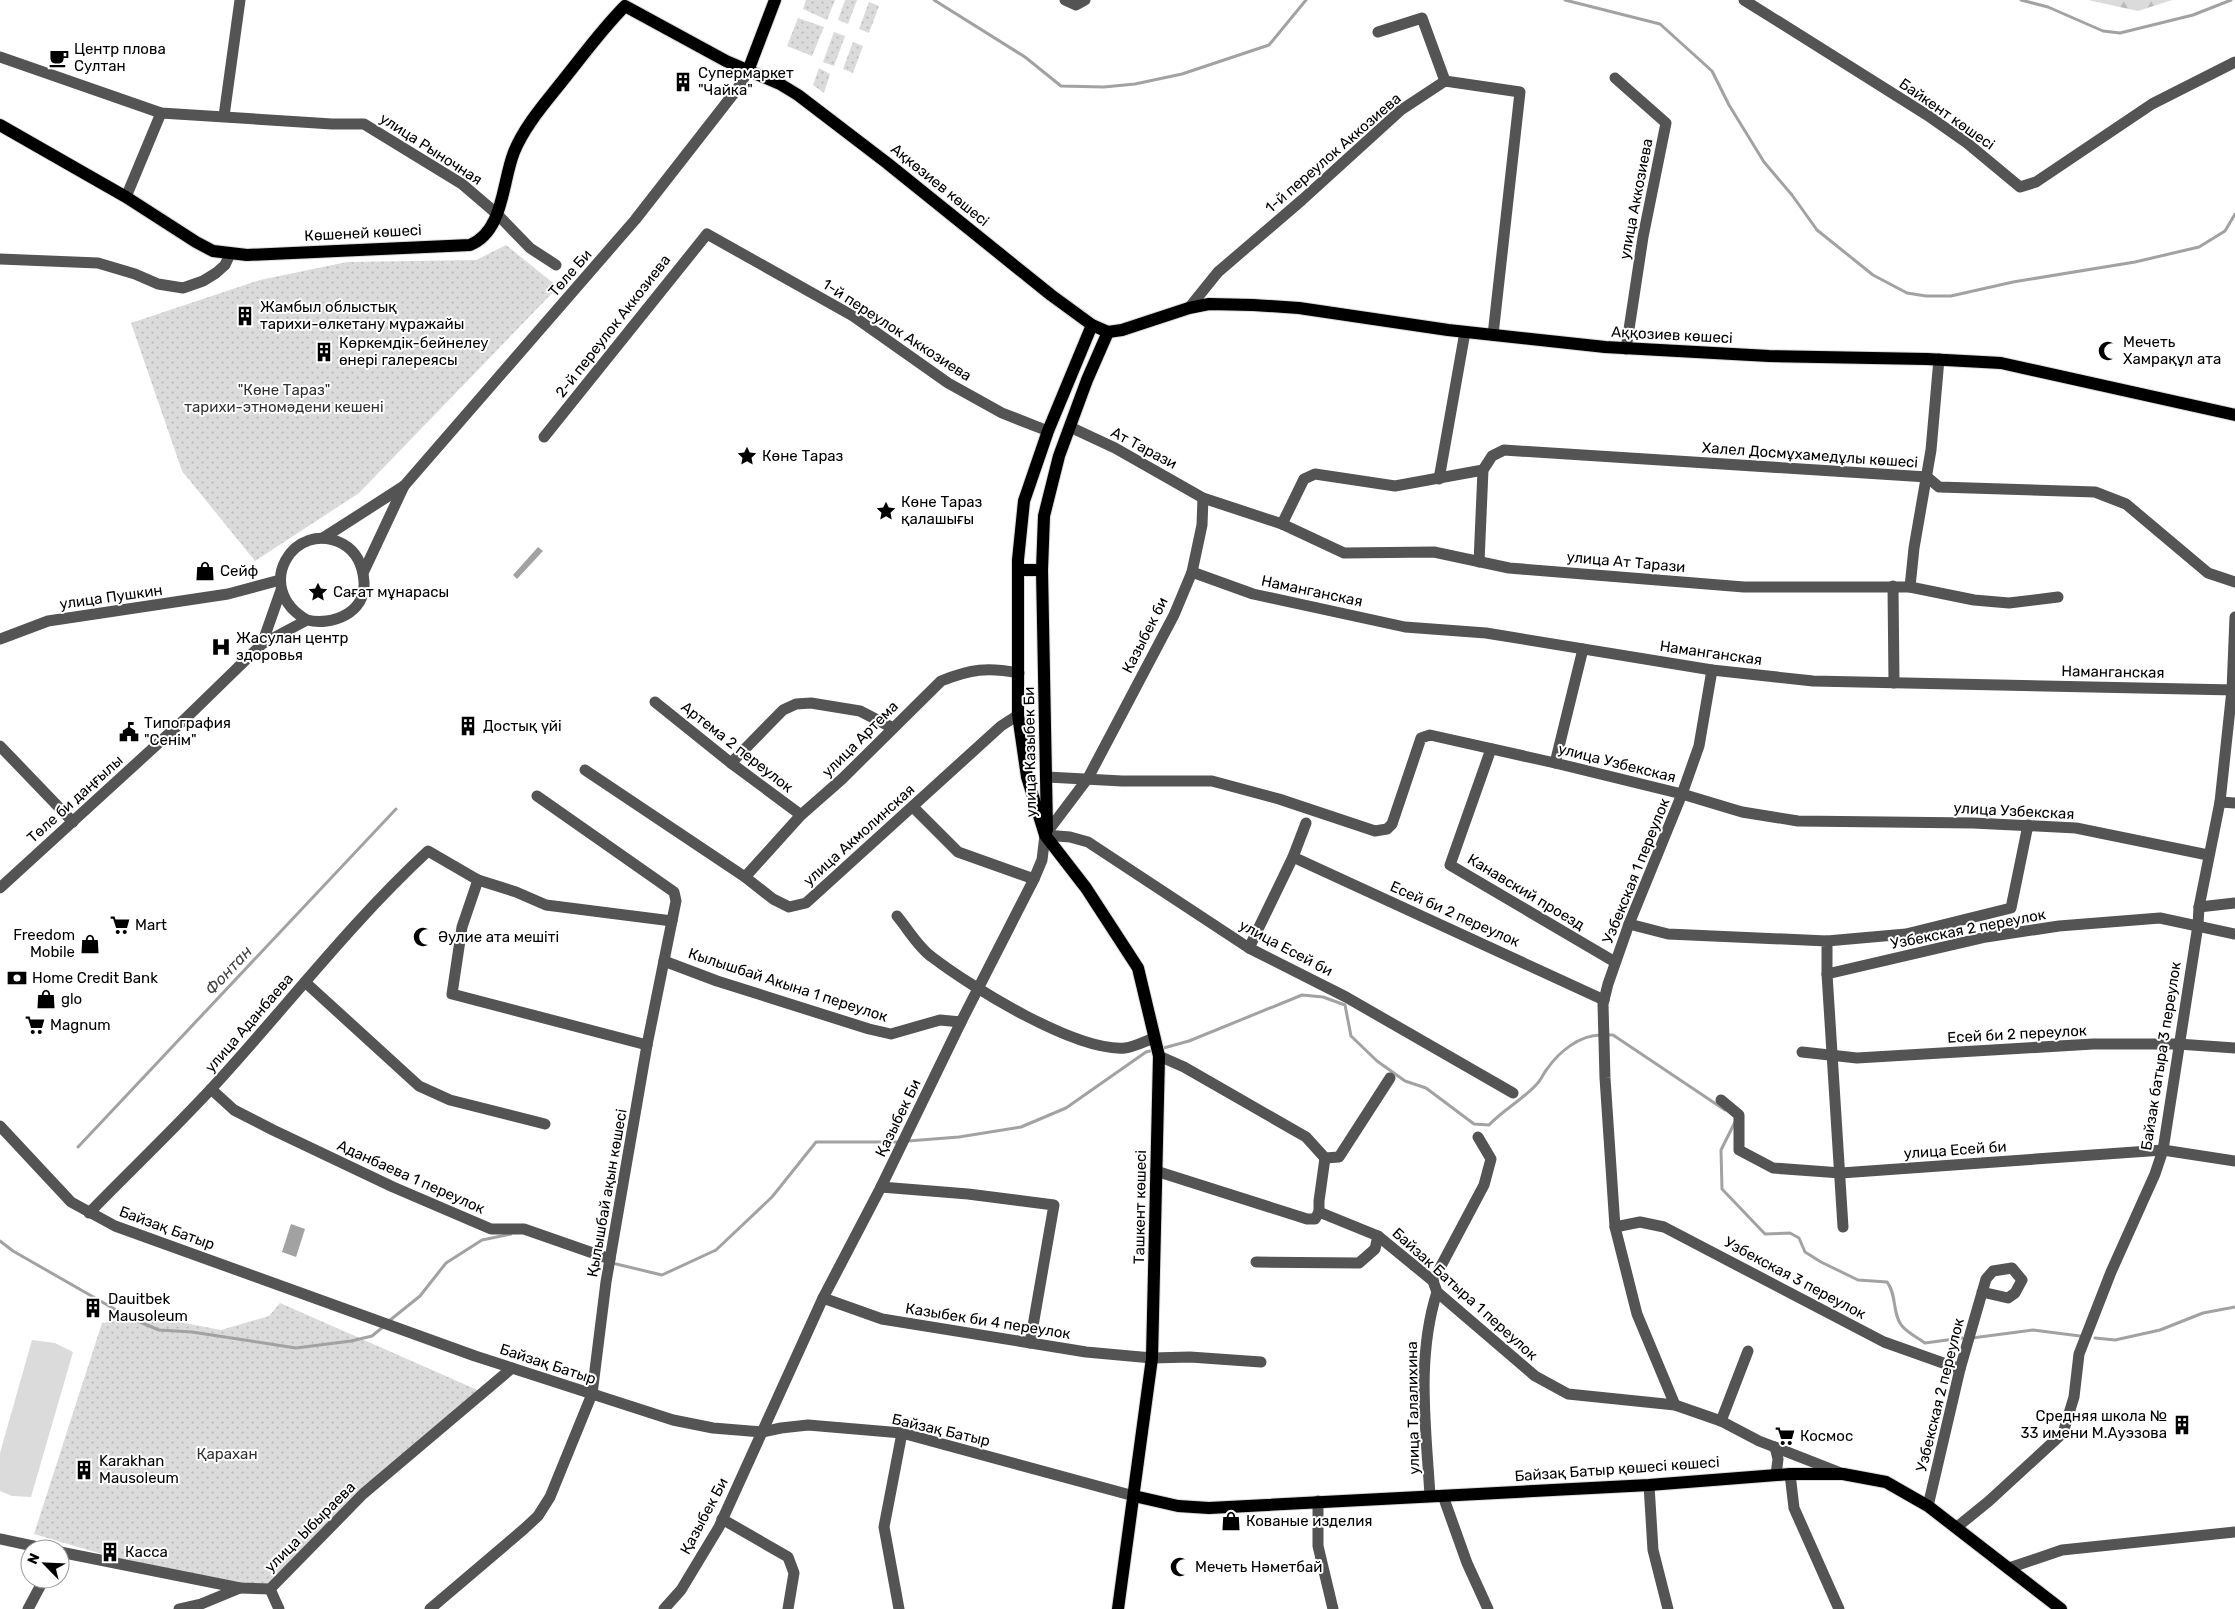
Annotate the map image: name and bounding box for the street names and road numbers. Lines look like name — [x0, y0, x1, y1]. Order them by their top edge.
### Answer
street label: Байкент көшесі — [1896, 74, 1998, 154]
street label: 1-й переулок Аккозиева — [1261, 89, 1405, 217]
street label: улица Рыночная — [376, 109, 486, 189]
street label: улица Аккозиева — [1615, 137, 1657, 261]
street label: Ақкөзиев көшесі — [887, 140, 993, 230]
street label: Көшеней көшесі — [304, 221, 422, 245]
street label: Төле Би — [545, 246, 595, 300]
street label: 2-й переулок Аккозиева — [552, 251, 674, 401]
street label: 1-й переулок Аккозиева — [819, 275, 975, 385]
street label: Аққозиев көшесі — [1611, 323, 1733, 347]
street label: Ат Тарази — [1108, 423, 1180, 473]
street label: Халел Досмұхамедұлы көшесі — [1701, 438, 1919, 472]
street label: улица Ат Тарази — [1566, 548, 1686, 576]
street label: Наманганская — [1260, 571, 1364, 611]
street label: улица Пушкин — [58, 581, 164, 613]
street label: Казыбек би — [1118, 594, 1172, 676]
street label: Наманганская — [1659, 637, 1763, 669]
street label: Наманганская — [2061, 662, 2165, 682]
street label: улица Казыбек Би — [1020, 687, 1040, 817]
street label: улица Артема — [818, 697, 902, 781]
street label: Артема 2 переулок — [677, 698, 797, 796]
street label: улица Узбекская — [1556, 740, 1678, 786]
street label: Төле би даңғылы — [23, 751, 127, 847]
street label: улица Акмолинская — [800, 780, 918, 890]
street label: Узбекская 1 переулок — [1599, 796, 1673, 946]
street label: улица Узбекская — [1953, 799, 2075, 823]
street label: Канавский проезд — [1464, 850, 1588, 934]
street label: Есей би 2 переулок — [1387, 877, 1523, 951]
street label: Узбекская 2 переулок — [1889, 905, 2047, 953]
street label: улица Есей би — [1236, 916, 1336, 980]
street label: Кылышбай Акына 1 переулок — [686, 944, 890, 1026]
street label: Байзак батыра 3 переулок — [2137, 960, 2185, 1152]
street label: улица Аданбаева — [201, 970, 297, 1076]
street label: Есей би 2 переулок — [1947, 1021, 2087, 1047]
street label: Қазыбек Би — [871, 1076, 925, 1160]
street label: Қылышбай ақын көшесі — [583, 1107, 631, 1279]
street label: Аданбаева 1 переулок — [334, 1136, 488, 1218]
street label: улица Есей би — [1903, 1137, 2007, 1163]
street label: Ташкент көшесі — [1130, 1150, 1150, 1264]
street label: Байзақ Батыр — [117, 1202, 217, 1254]
street label: Байзак Батыра 1 переулок — [1389, 1224, 1541, 1364]
street label: Узбекская 3 переулок — [1721, 1233, 1869, 1323]
street label: Казыбек би 4 переулок — [904, 1299, 1072, 1343]
street label: Узбекская 2 переулок — [1912, 1316, 1968, 1474]
street label: Байзақ Батыр — [498, 1340, 598, 1388]
street label: улица Талалихина — [1403, 1341, 1423, 1475]
street label: Байзақ Батыр — [890, 1410, 992, 1450]
street label: Байзақ Батыр қөшесі көшесі — [1514, 1453, 1720, 1485]
street label: Қазыбек Би — [676, 1475, 732, 1557]
street label: улица Ыбыраева — [261, 1478, 359, 1576]

